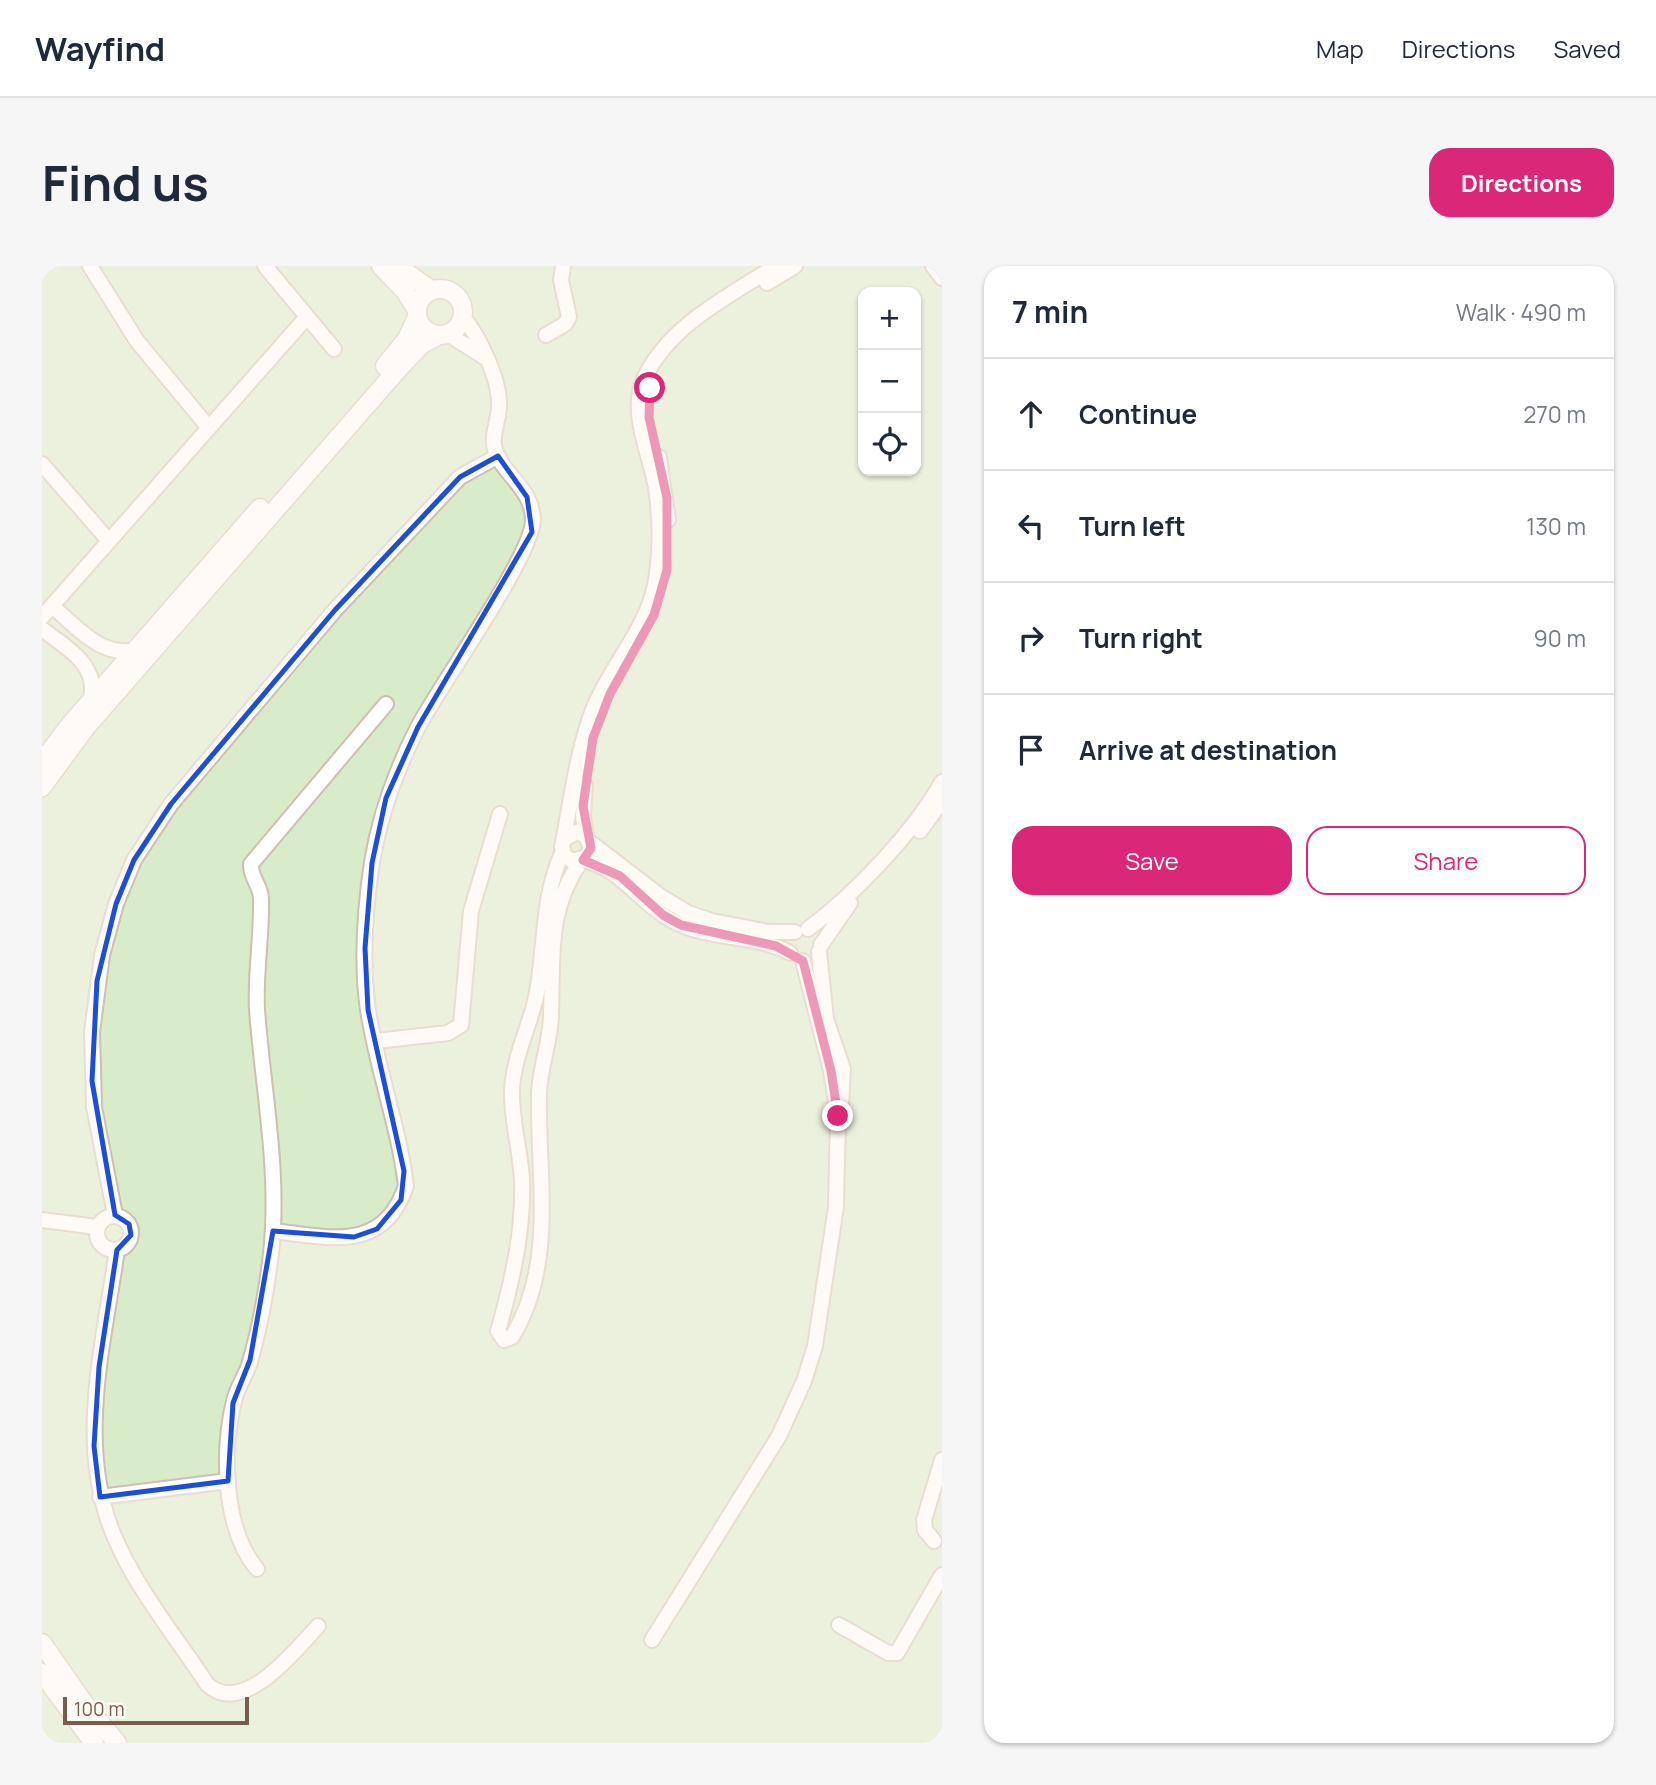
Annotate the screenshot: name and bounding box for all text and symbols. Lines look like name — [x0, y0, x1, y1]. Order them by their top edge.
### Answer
text: Wayfind — [35, 26, 165, 71]
text: Map — [1316, 32, 1364, 65]
text: Directions — [1402, 32, 1515, 65]
text: Saved — [1553, 32, 1621, 65]
button: Directions — [1429, 148, 1614, 217]
text: Find us — [42, 149, 209, 216]
map controls — [858, 287, 921, 476]
button: + — [858, 287, 921, 350]
text: 7 min — [1012, 291, 1088, 332]
text: Walk · 490 m — [1456, 296, 1586, 328]
button: − — [858, 350, 921, 413]
route start — [634, 372, 665, 403]
icon: ahead — [1012, 395, 1050, 433]
text: Continue — [1079, 396, 1197, 432]
text: 270 m — [1523, 398, 1586, 430]
button: locate — [858, 413, 921, 476]
icon: left — [1012, 507, 1050, 545]
text: Turn left — [1079, 508, 1186, 544]
text: 130 m — [1526, 510, 1586, 542]
icon: right — [1012, 619, 1050, 657]
text: Turn right — [1079, 620, 1203, 656]
text: 90 m — [1534, 622, 1586, 654]
icon: arrive — [1012, 731, 1050, 769]
text: Arrive at destination — [1079, 732, 1337, 768]
button: Save — [1012, 826, 1292, 895]
button: Share — [1306, 826, 1586, 895]
route end — [822, 1100, 853, 1131]
scale bar — [63, 1694, 248, 1726]
text: 100 m — [74, 1696, 125, 1722]

